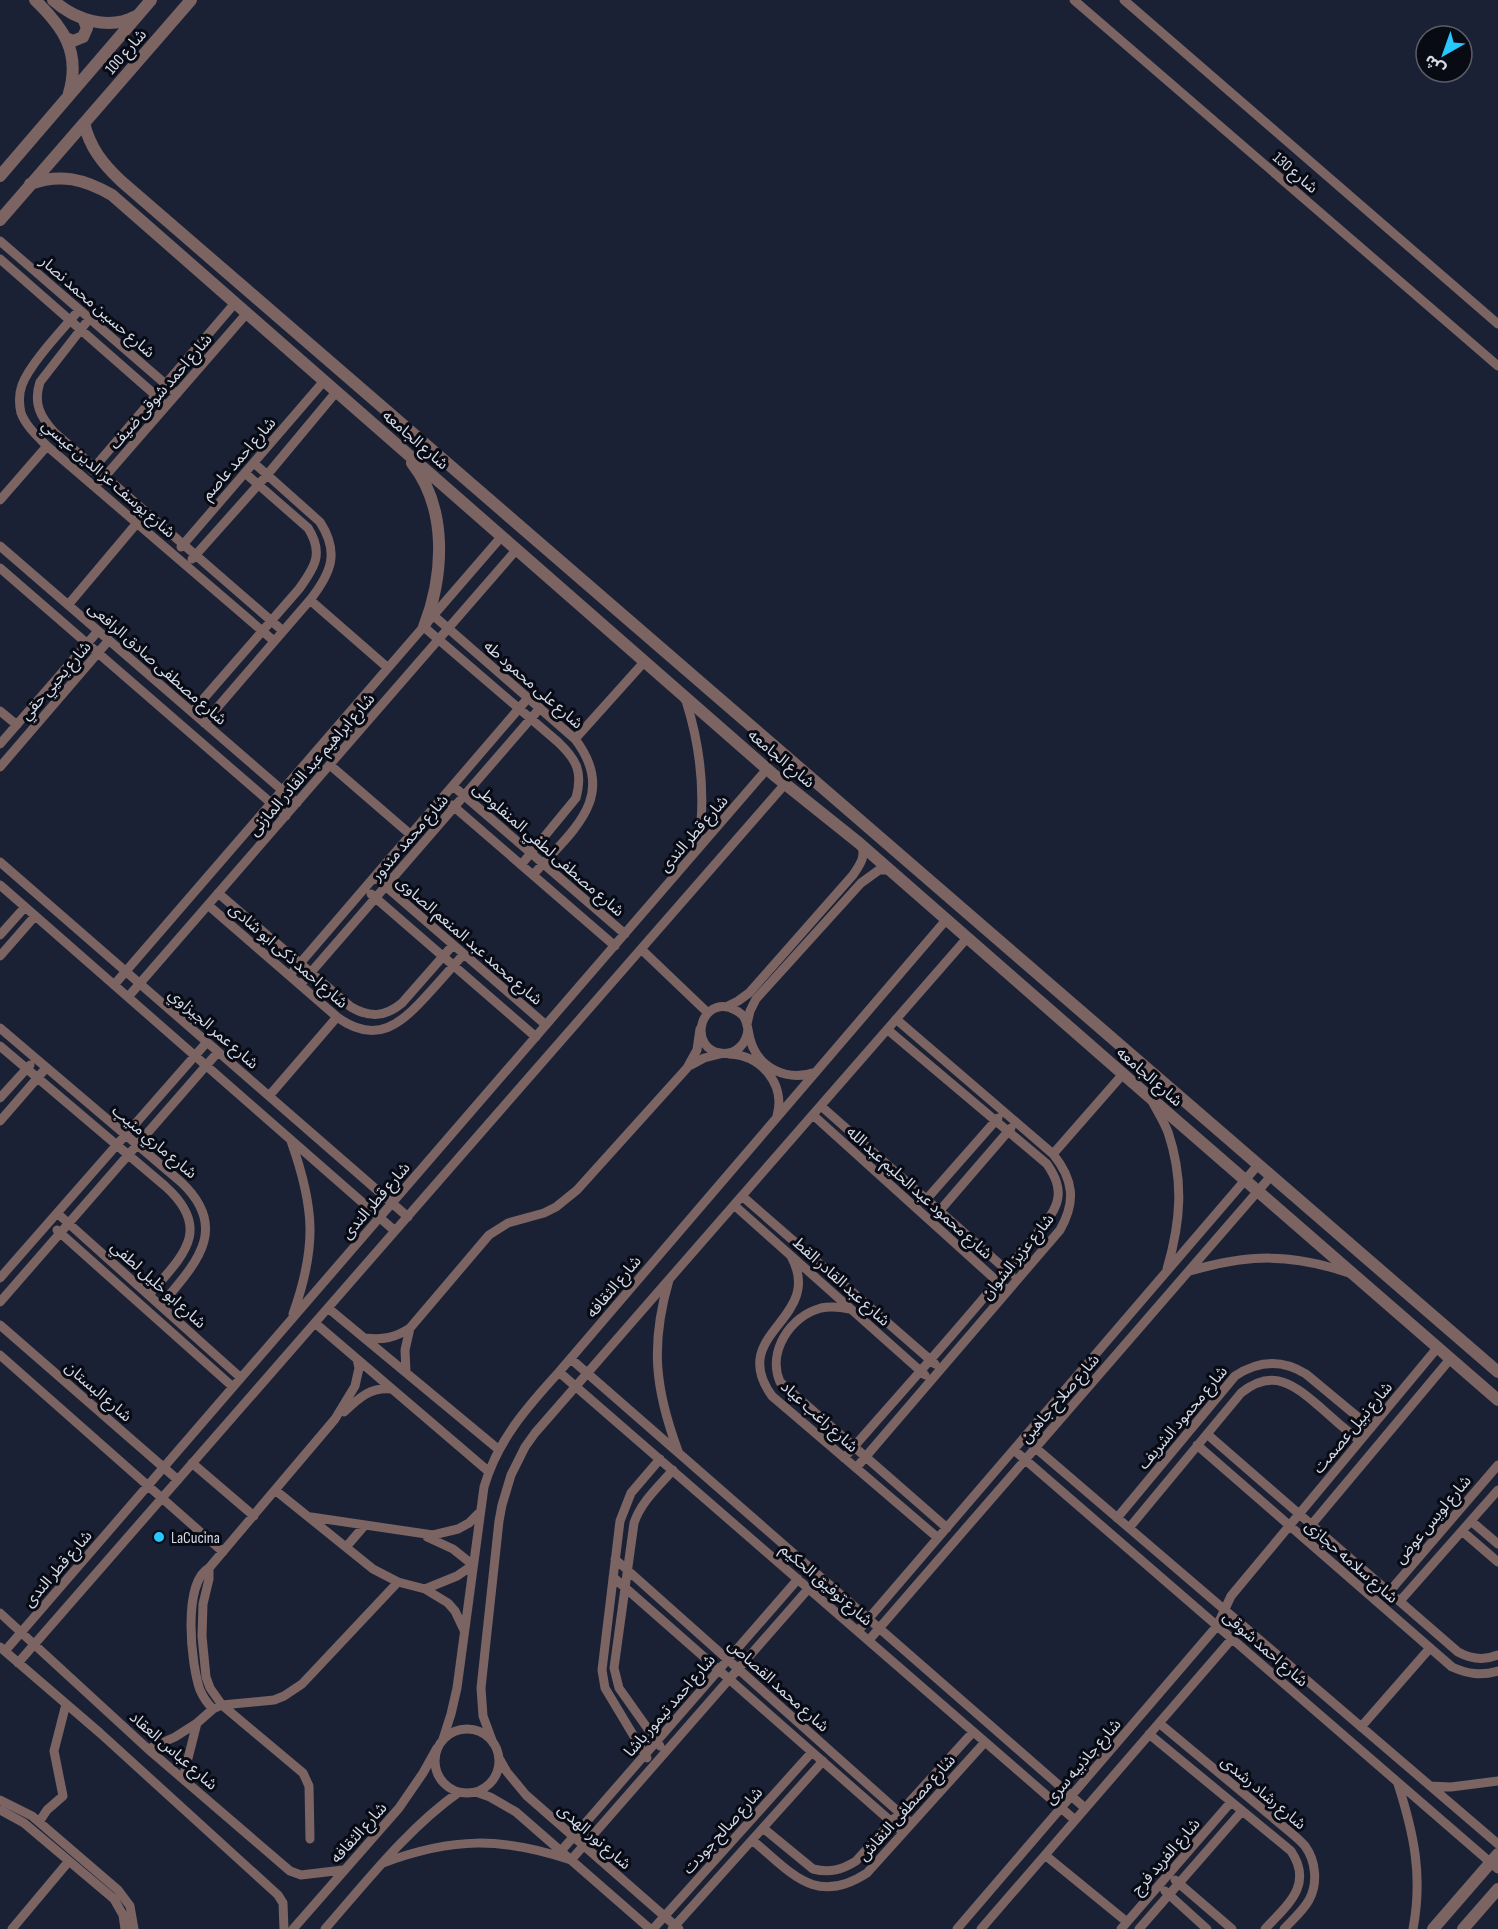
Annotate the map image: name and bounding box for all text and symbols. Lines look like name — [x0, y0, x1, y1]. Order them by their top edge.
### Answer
north arrow — [1414, 24, 1474, 84]
street label: شارع 100 — [101, 26, 152, 80]
text: ش — [1421, 50, 1450, 79]
street label: شارع 130 — [1267, 149, 1321, 199]
street label: شارع حسين محمد نصار — [34, 251, 158, 364]
street label: شارع احمد شوقى ضيف — [106, 330, 218, 455]
street label: شارع الجامعه — [377, 406, 452, 475]
street label: شارع احمد عاصم — [198, 414, 282, 506]
street label: شارع يوسف عز الدين عيسي — [36, 416, 179, 544]
street label: شارع مصطفى صادق الرافعى — [82, 599, 230, 731]
street label: شارع على محمود طه — [478, 637, 586, 735]
street label: شارع يحيي حقي — [17, 638, 97, 726]
street label: شارع ابراهيم عبد القادر المازنى — [245, 690, 381, 842]
street label: شارع الجامعه — [743, 726, 818, 794]
street label: شارع مصطفى لطفي المنفلوطى — [467, 779, 628, 923]
street label: شارع محمد مندور — [367, 791, 454, 887]
street label: شارع قطر الندى — [656, 792, 734, 877]
street label: شارع محمد عبد المنعم الصاوى — [391, 873, 546, 1011]
street label: شارع احمد ذكى ابو شادى — [223, 899, 351, 1014]
street label: شارع عمر الجيزاوي — [163, 985, 262, 1075]
street label: شارع الجامعه — [1111, 1043, 1186, 1112]
street label: شارع ماري منيب — [107, 1101, 200, 1185]
street label: شارع محمود عبد الحليم عبد الله — [841, 1123, 996, 1265]
street label: شارع قطر الندى — [338, 1159, 416, 1244]
street label: شارع عزيز الشوان — [978, 1210, 1060, 1305]
street label: شارع عبد القادر القط — [787, 1234, 893, 1332]
street label: شارع ابو خليل لطفي — [105, 1237, 210, 1334]
street label: شارع الثقافه — [583, 1252, 647, 1323]
street label: شارع صلاح جاهين — [1016, 1351, 1105, 1449]
street label: شارع البستان — [59, 1358, 135, 1428]
street label: شارع محمود الشريف — [1134, 1362, 1233, 1475]
street label: شارع راغب عياد — [775, 1377, 862, 1458]
street label: شارع نبيل عصمت — [1309, 1378, 1398, 1479]
street label: شارع لويس عوض — [1391, 1472, 1477, 1569]
street label: شارع سلامه حجازى — [1299, 1517, 1401, 1609]
street label: شارع قطر الندى — [20, 1527, 98, 1612]
place label: LaCucina — [171, 1529, 220, 1548]
marker: LaCucina — [152, 1530, 166, 1544]
street label: شارع توفيق الحكيم — [775, 1540, 876, 1632]
street label: شارع احمد شوقى — [1217, 1607, 1311, 1693]
street label: شارع محمد القصاص — [722, 1636, 832, 1738]
street label: شارع احمد تيمور باشا — [621, 1651, 721, 1762]
street label: شارع عباس العقاد — [124, 1708, 221, 1796]
street label: شارع جاذبيه سرى — [1041, 1715, 1127, 1810]
street label: شارع مصطفى النقاش — [854, 1751, 961, 1866]
street label: شارع رشاد رشدى — [1215, 1752, 1309, 1836]
street label: شارع صالح جودت — [679, 1784, 769, 1880]
street label: شارع الثقافه — [327, 1799, 393, 1869]
street label: شارع نور الهدى — [552, 1800, 634, 1876]
street label: شارع الفريد فرج — [1128, 1815, 1206, 1900]

